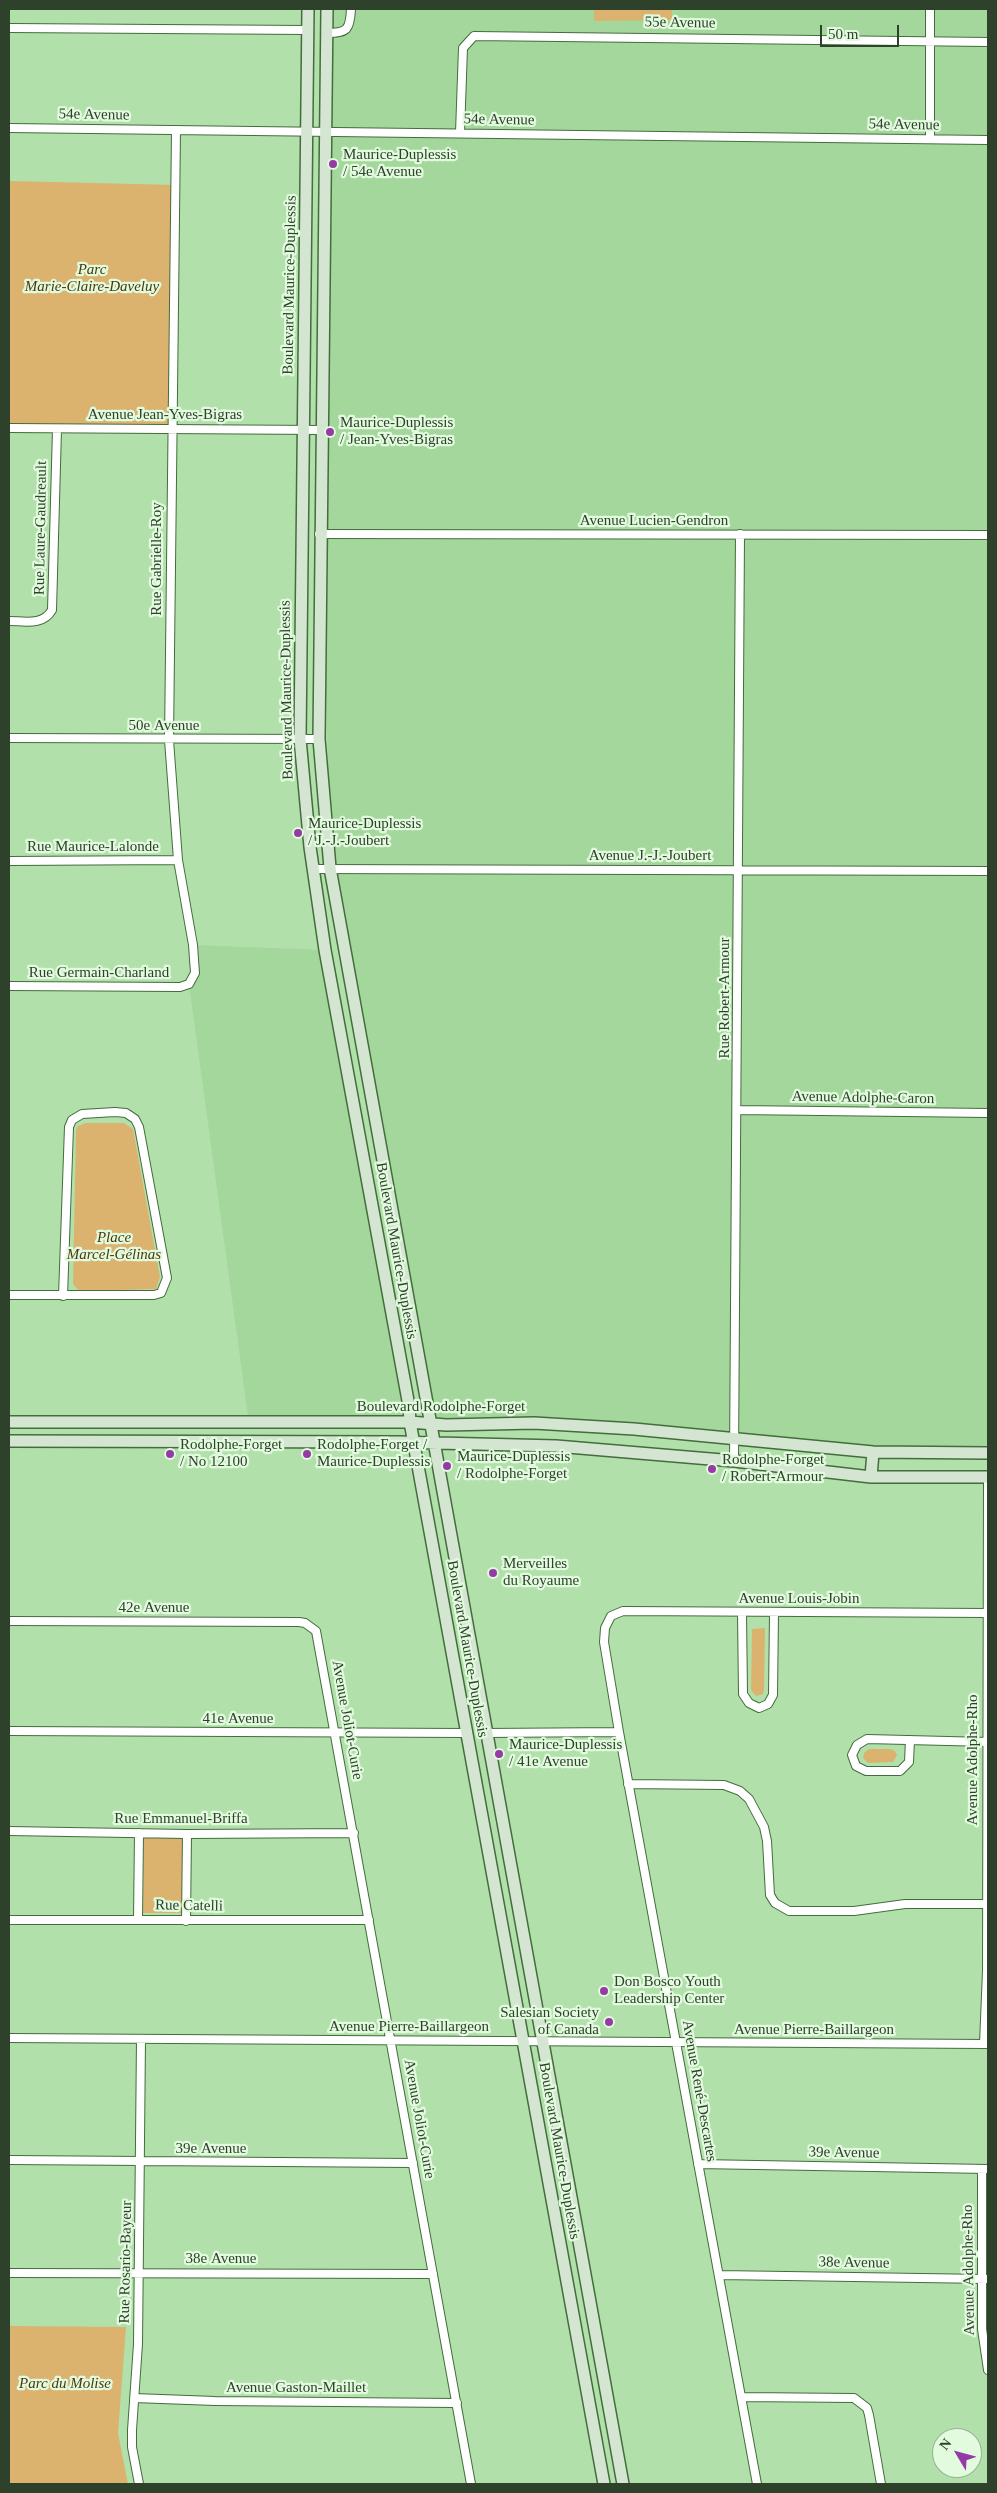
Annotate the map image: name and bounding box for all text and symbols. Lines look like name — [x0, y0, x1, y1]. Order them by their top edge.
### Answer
street label: 55e Avenue — [644, 13, 716, 33]
scale bar — [822, 15, 901, 47]
text: 50 m — [828, 26, 858, 42]
street label: 54e Avenue — [58, 105, 130, 125]
street label: 54e Avenue — [463, 110, 535, 130]
street label: 54e Avenue — [868, 115, 940, 135]
place label: Maurice-Duplessis / 54e Avenue — [343, 146, 456, 181]
marker: Maurice-Duplessis / 54e Avenue — [327, 158, 339, 170]
street label: Boulevard Maurice-Duplessis — [279, 195, 301, 375]
park label: Parc Marie-Claire-Daveluy — [25, 261, 159, 296]
street label: Avenue Jean-Yves-Bigras — [88, 406, 242, 424]
place label: Maurice-Duplessis / Jean-Yves-Bigras — [340, 414, 453, 449]
marker: Maurice-Duplessis / Jean-Yves-Bigras — [324, 426, 336, 438]
street label: Rue Laure-Gaudreault — [31, 461, 51, 595]
street label: Rue Gabrielle-Roy — [148, 502, 166, 616]
street label: Avenue Lucien-Gendron — [580, 512, 728, 530]
street label: Boulevard Maurice-Duplessis — [276, 600, 298, 780]
street label: 50e Avenue — [129, 717, 199, 735]
place label: Maurice-Duplessis / J.-J.-Joubert — [308, 815, 421, 850]
marker: Maurice-Duplessis / J.-J.-Joubert — [292, 827, 304, 839]
street label: Rue Maurice-Lalonde — [27, 838, 159, 856]
street label: Avenue J.-J.-Joubert — [589, 847, 711, 865]
street label: Rue Robert-Armour — [716, 937, 734, 1059]
street label: Rue Germain-Charland — [29, 964, 169, 982]
street label: Avenue Adolphe-Caron — [792, 1088, 934, 1108]
street label: Boulevard Maurice-Duplessis — [372, 1161, 420, 1341]
park label: Place Marcel-Gélinas — [67, 1229, 161, 1264]
street label: Boulevard Rodolphe-Forget — [357, 1398, 525, 1416]
place label: Rodolphe-Forget / No 12100 — [180, 1436, 282, 1471]
place label: Rodolphe-Forget / Maurice-Duplessis — [317, 1436, 430, 1471]
marker: Rodolphe-Forget / No 12100 — [164, 1448, 176, 1460]
marker: Rodolphe-Forget / Maurice-Duplessis — [301, 1448, 313, 1460]
place label: Maurice-Duplessis / Rodolphe-Forget — [457, 1448, 570, 1483]
place label: Rodolphe-Forget / Robert-Armour — [722, 1451, 824, 1486]
marker: Maurice-Duplessis / Rodolphe-Forget — [441, 1460, 453, 1472]
marker: Rodolphe-Forget / Robert-Armour — [706, 1463, 718, 1475]
place label: Merveilles du Royaume — [503, 1555, 579, 1590]
street label: Boulevard Maurice-Duplessis — [443, 1559, 491, 1739]
marker: Merveilles du Royaume — [487, 1567, 499, 1579]
street label: Avenue Louis-Jobin — [739, 1590, 859, 1608]
street label: 42e Avenue — [119, 1599, 189, 1617]
street label: Avenue Joliot-Curie — [328, 1659, 366, 1781]
street label: Avenue Adolphe-Rho — [964, 1695, 982, 1825]
street label: 41e Avenue — [203, 1710, 273, 1728]
place label: Maurice-Duplessis / 41e Avenue — [509, 1736, 622, 1771]
marker: Maurice-Duplessis / 41e Avenue — [493, 1748, 505, 1760]
street label: Rue Emmanuel-Briffa — [114, 1810, 248, 1828]
street label: Rue Catelli — [155, 1896, 223, 1916]
place label: Don Bosco Youth Leadership Center — [614, 1973, 724, 2008]
marker: Don Bosco Youth Leadership Center — [598, 1985, 610, 1997]
place label: Salesian Society of Canada — [500, 2004, 599, 2039]
marker: Salesian Society of Canada — [603, 2016, 615, 2028]
street label: Avenue Pierre-Baillargeon — [329, 2018, 489, 2036]
street label: Avenue René-Descartes — [678, 2019, 720, 2163]
street label: Avenue Pierre-Baillargeon — [734, 2021, 894, 2039]
street label: Avenue Joliot-Curie — [400, 2058, 438, 2180]
street label: Boulevard Maurice-Duplessis — [535, 2061, 583, 2241]
street label: 39e Avenue — [176, 2140, 246, 2158]
street label: 39e Avenue — [808, 2143, 880, 2163]
street label: Rue Rosario-Bayeur — [116, 2200, 136, 2324]
street label: Avenue Adolphe-Rho — [959, 2204, 979, 2336]
street label: 38e Avenue — [186, 2250, 256, 2268]
street label: 38e Avenue — [818, 2253, 890, 2273]
park label: Parc du Molise — [19, 2375, 111, 2393]
street label: Avenue Gaston-Maillet — [226, 2379, 366, 2397]
north arrow — [932, 2428, 982, 2478]
text: N — [936, 2436, 954, 2453]

